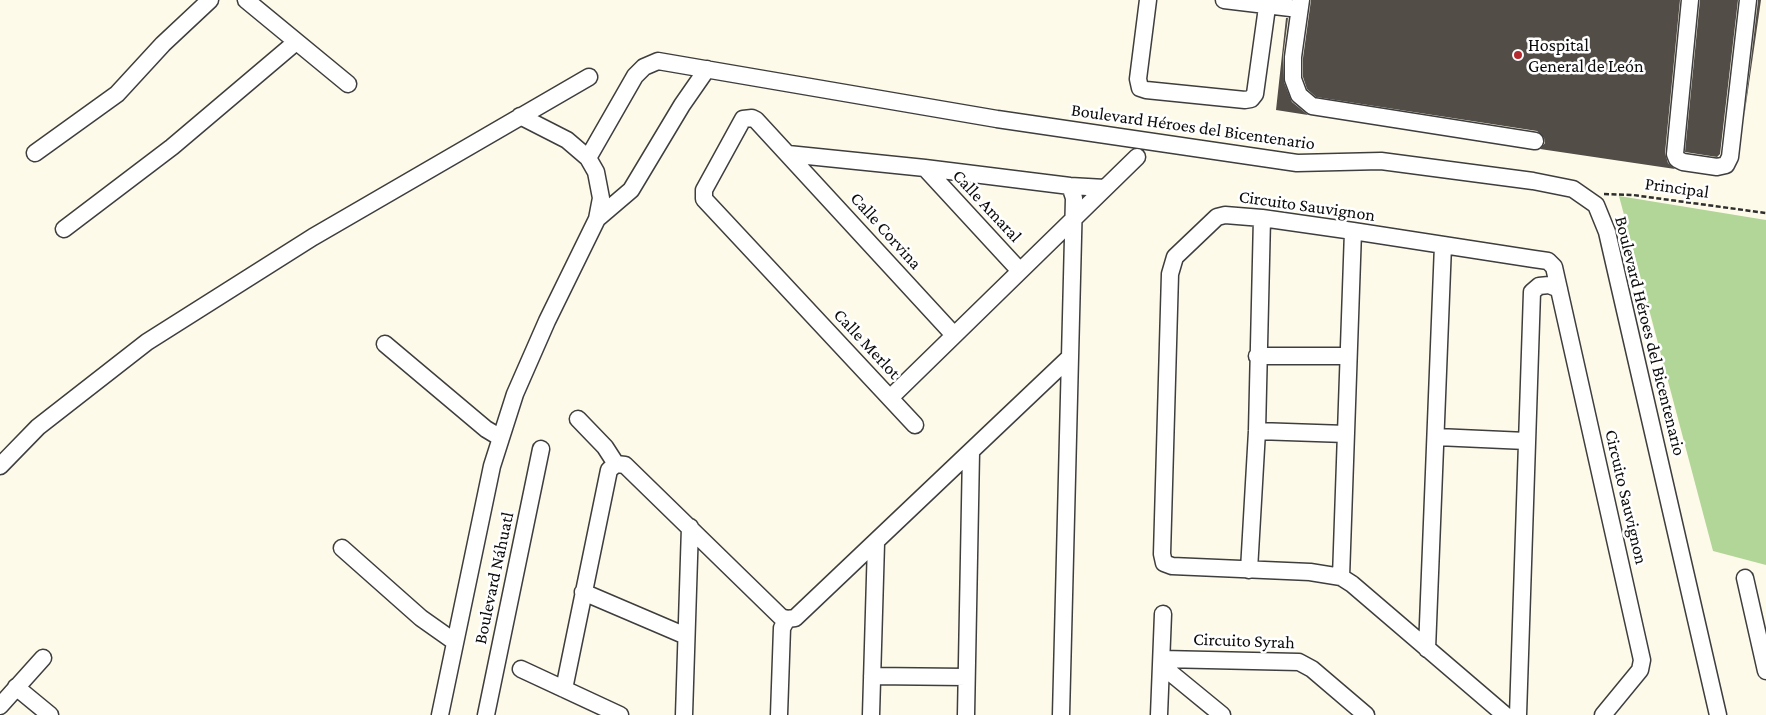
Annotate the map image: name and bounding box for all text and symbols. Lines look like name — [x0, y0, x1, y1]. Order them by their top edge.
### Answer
place label: Hospital General de León — [1528, 34, 1644, 76]
marker: Hospital General de León — [1512, 49, 1524, 61]
street label: Boulevard Héroes del Bicentenario — [1070, 99, 1316, 155]
street label: Calle Amaral — [948, 165, 1026, 247]
street label: Principal — [1644, 173, 1710, 203]
street label: Circuito Sauvignon — [1237, 186, 1377, 226]
street label: Calle Corvina — [846, 188, 926, 274]
street label: Boulevard Héroes del Bicentenario — [1610, 214, 1690, 458]
street label: Calle Merlot — [829, 304, 905, 384]
street label: Circuito Sauvignon — [1600, 428, 1652, 566]
street label: Boulevard Náhuatl — [469, 510, 519, 646]
street label: Circuito Syrah — [1193, 628, 1295, 654]

